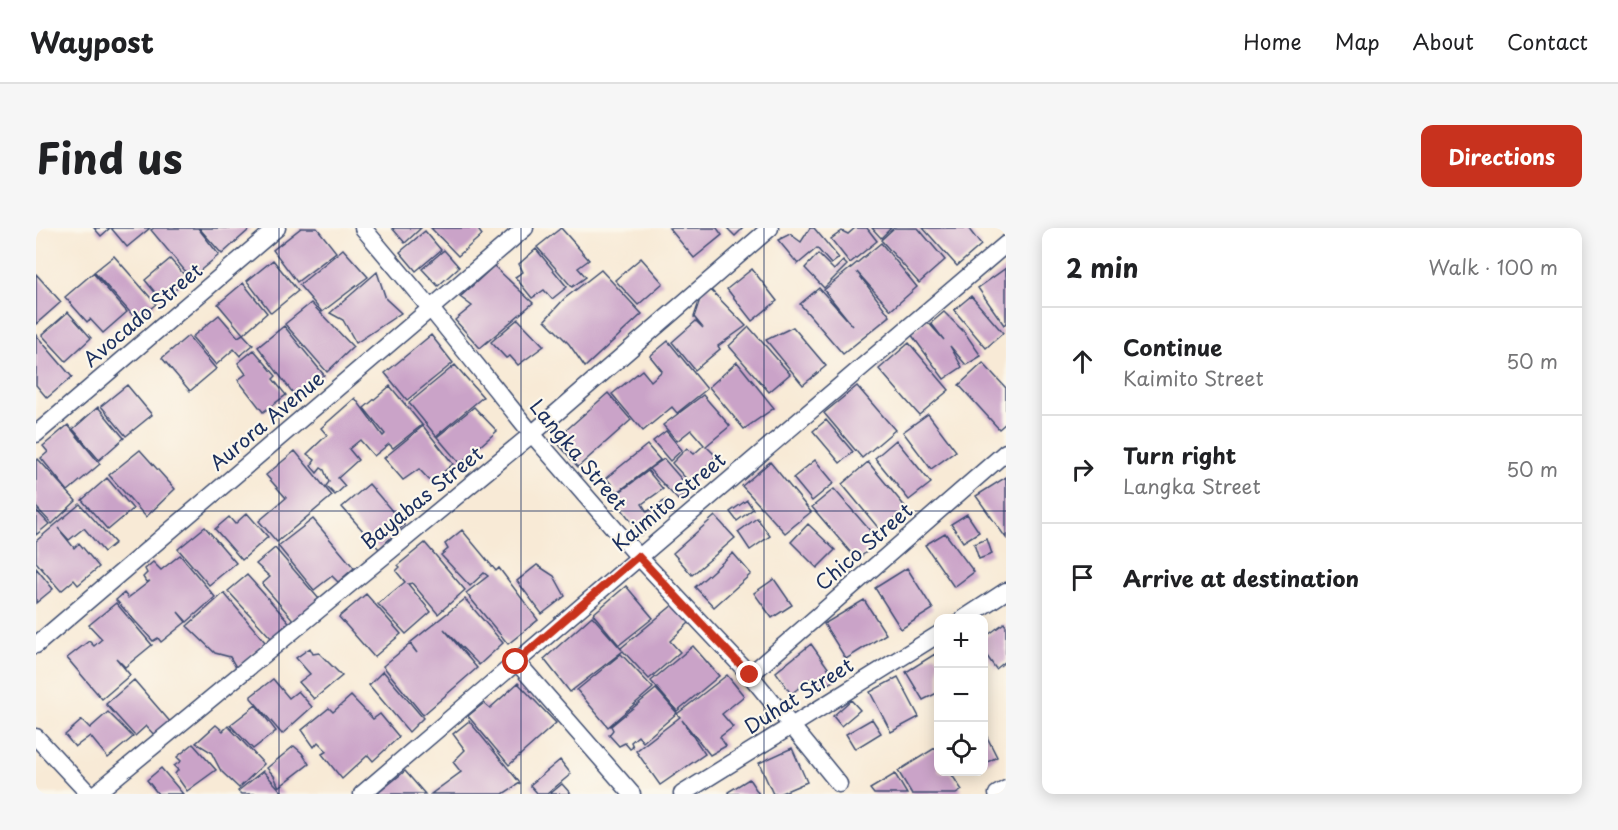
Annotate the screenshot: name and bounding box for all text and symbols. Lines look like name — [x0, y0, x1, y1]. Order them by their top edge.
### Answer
text: Waypost — [30, 20, 154, 63]
text: Home — [1243, 25, 1302, 57]
text: Map — [1335, 25, 1380, 57]
text: About — [1413, 25, 1474, 57]
text: Contact — [1507, 25, 1588, 57]
text: Find us — [36, 125, 183, 188]
button: Directions — [1421, 125, 1582, 187]
text: 2 min — [1066, 248, 1139, 287]
text: Walk · 100 m — [1428, 252, 1558, 282]
street label: Avocado Street — [76, 255, 209, 373]
text: Continue — [1123, 330, 1222, 363]
icon: ahead — [1066, 345, 1099, 378]
text: 50 m — [1506, 346, 1558, 376]
street label: Aurora Avenue — [203, 363, 330, 477]
text: Kaimito Street — [1123, 363, 1264, 393]
street label: Langka Street — [523, 392, 634, 517]
street label: Bayabas Street — [354, 438, 489, 556]
text: Turn right — [1123, 438, 1236, 471]
street label: Kaimito Street — [605, 445, 732, 558]
icon: right — [1066, 453, 1099, 486]
text: 50 m — [1506, 454, 1558, 484]
text: Langka Street — [1123, 471, 1261, 501]
street label: Chico Street — [808, 495, 919, 597]
icon: arrive — [1066, 561, 1099, 594]
text: Arrive at destination — [1123, 561, 1359, 594]
map controls — [934, 614, 988, 776]
button: + — [934, 614, 988, 668]
route start — [502, 648, 528, 674]
street label: Duhat Street — [738, 650, 859, 741]
route end — [736, 661, 762, 687]
button: − — [934, 668, 988, 722]
button: locate — [934, 722, 988, 776]

